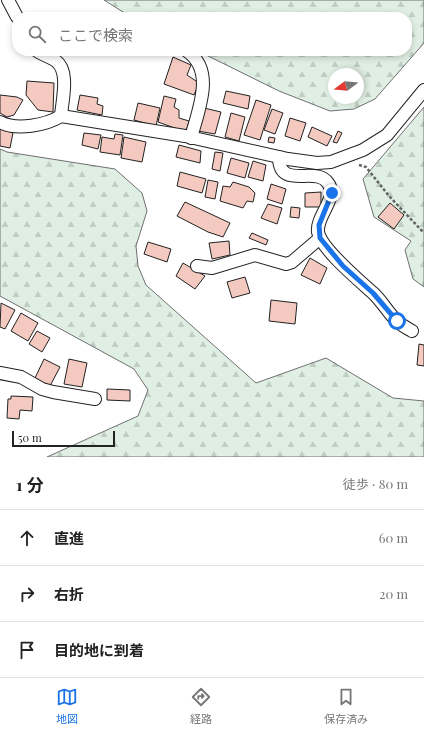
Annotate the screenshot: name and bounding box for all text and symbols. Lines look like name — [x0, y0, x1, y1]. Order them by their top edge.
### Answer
search box — [12, 12, 412, 56]
icon: search — [26, 23, 48, 45]
text: ここで検索 — [58, 25, 133, 45]
north arrow — [328, 68, 364, 104]
route end — [323, 184, 341, 202]
route start — [388, 312, 406, 330]
scale bar — [12, 429, 115, 448]
text: 50 m — [18, 430, 42, 445]
text: 1 分 — [16, 473, 43, 495]
text: 徒歩 · 80 m — [343, 475, 408, 492]
icon: ahead — [16, 527, 38, 549]
text: 直進 — [54, 528, 84, 548]
text: 60 m — [379, 529, 408, 546]
icon: right — [16, 583, 38, 605]
text: 右折 — [54, 584, 84, 604]
text: 20 m — [379, 585, 408, 602]
icon: arrive — [16, 639, 38, 661]
text: 目的地に到着 — [54, 640, 144, 660]
tab: 地図 — [56, 686, 78, 726]
tab: 経路 — [190, 686, 212, 726]
tab: 保存済み — [324, 686, 368, 726]

